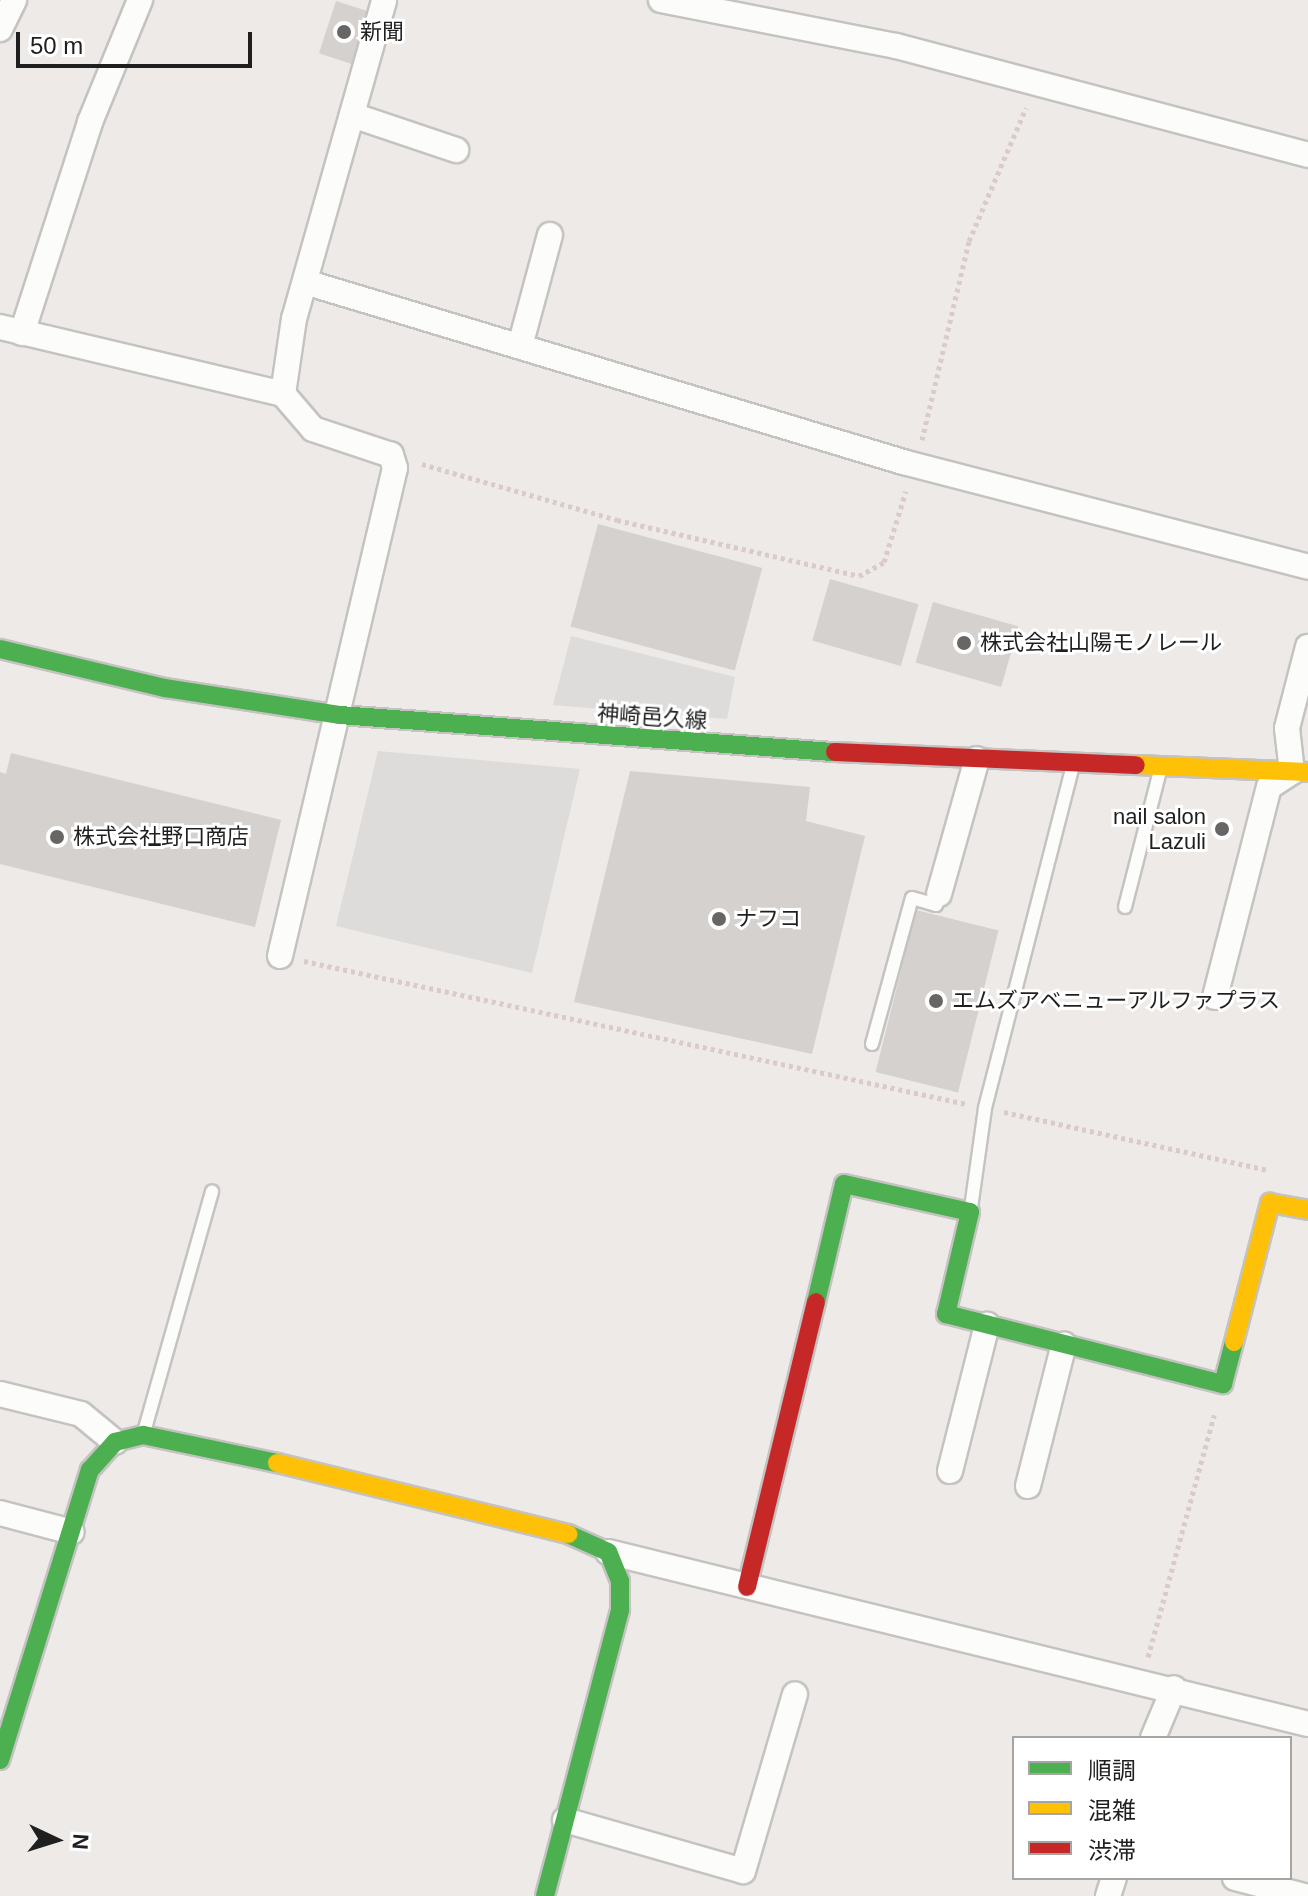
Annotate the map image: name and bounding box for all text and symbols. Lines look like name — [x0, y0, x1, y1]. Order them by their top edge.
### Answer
scale bar — [20, 16, 256, 66]
place label: 新聞 — [360, 19, 404, 45]
marker: 新聞 — [335, 23, 353, 41]
text: 50 m — [30, 32, 83, 59]
place label: 株式会社山陽モノレール — [980, 630, 1222, 656]
marker: 株式会社山陽モノレール — [955, 634, 973, 652]
street label: 神崎邑久線 — [596, 700, 708, 734]
place label: nail salon Lazuli — [1113, 803, 1206, 854]
marker: nail salon Lazuli — [1213, 820, 1231, 838]
place label: 株式会社野口商店 — [73, 824, 249, 850]
marker: 株式会社野口商店 — [48, 828, 66, 846]
place label: ナフコ — [735, 906, 801, 932]
marker: ナフコ — [710, 910, 728, 928]
place label: エムズアベニューアルファプラス — [952, 988, 1282, 1014]
marker: エムズアベニューアルファプラス — [927, 992, 945, 1010]
legend — [1012, 1736, 1292, 1880]
text: 順調 — [1088, 1757, 1136, 1784]
text: 混雑 — [1088, 1797, 1136, 1824]
north arrow — [16, 1800, 96, 1880]
text: N — [67, 1833, 93, 1850]
text: 渋滞 — [1088, 1837, 1136, 1864]

